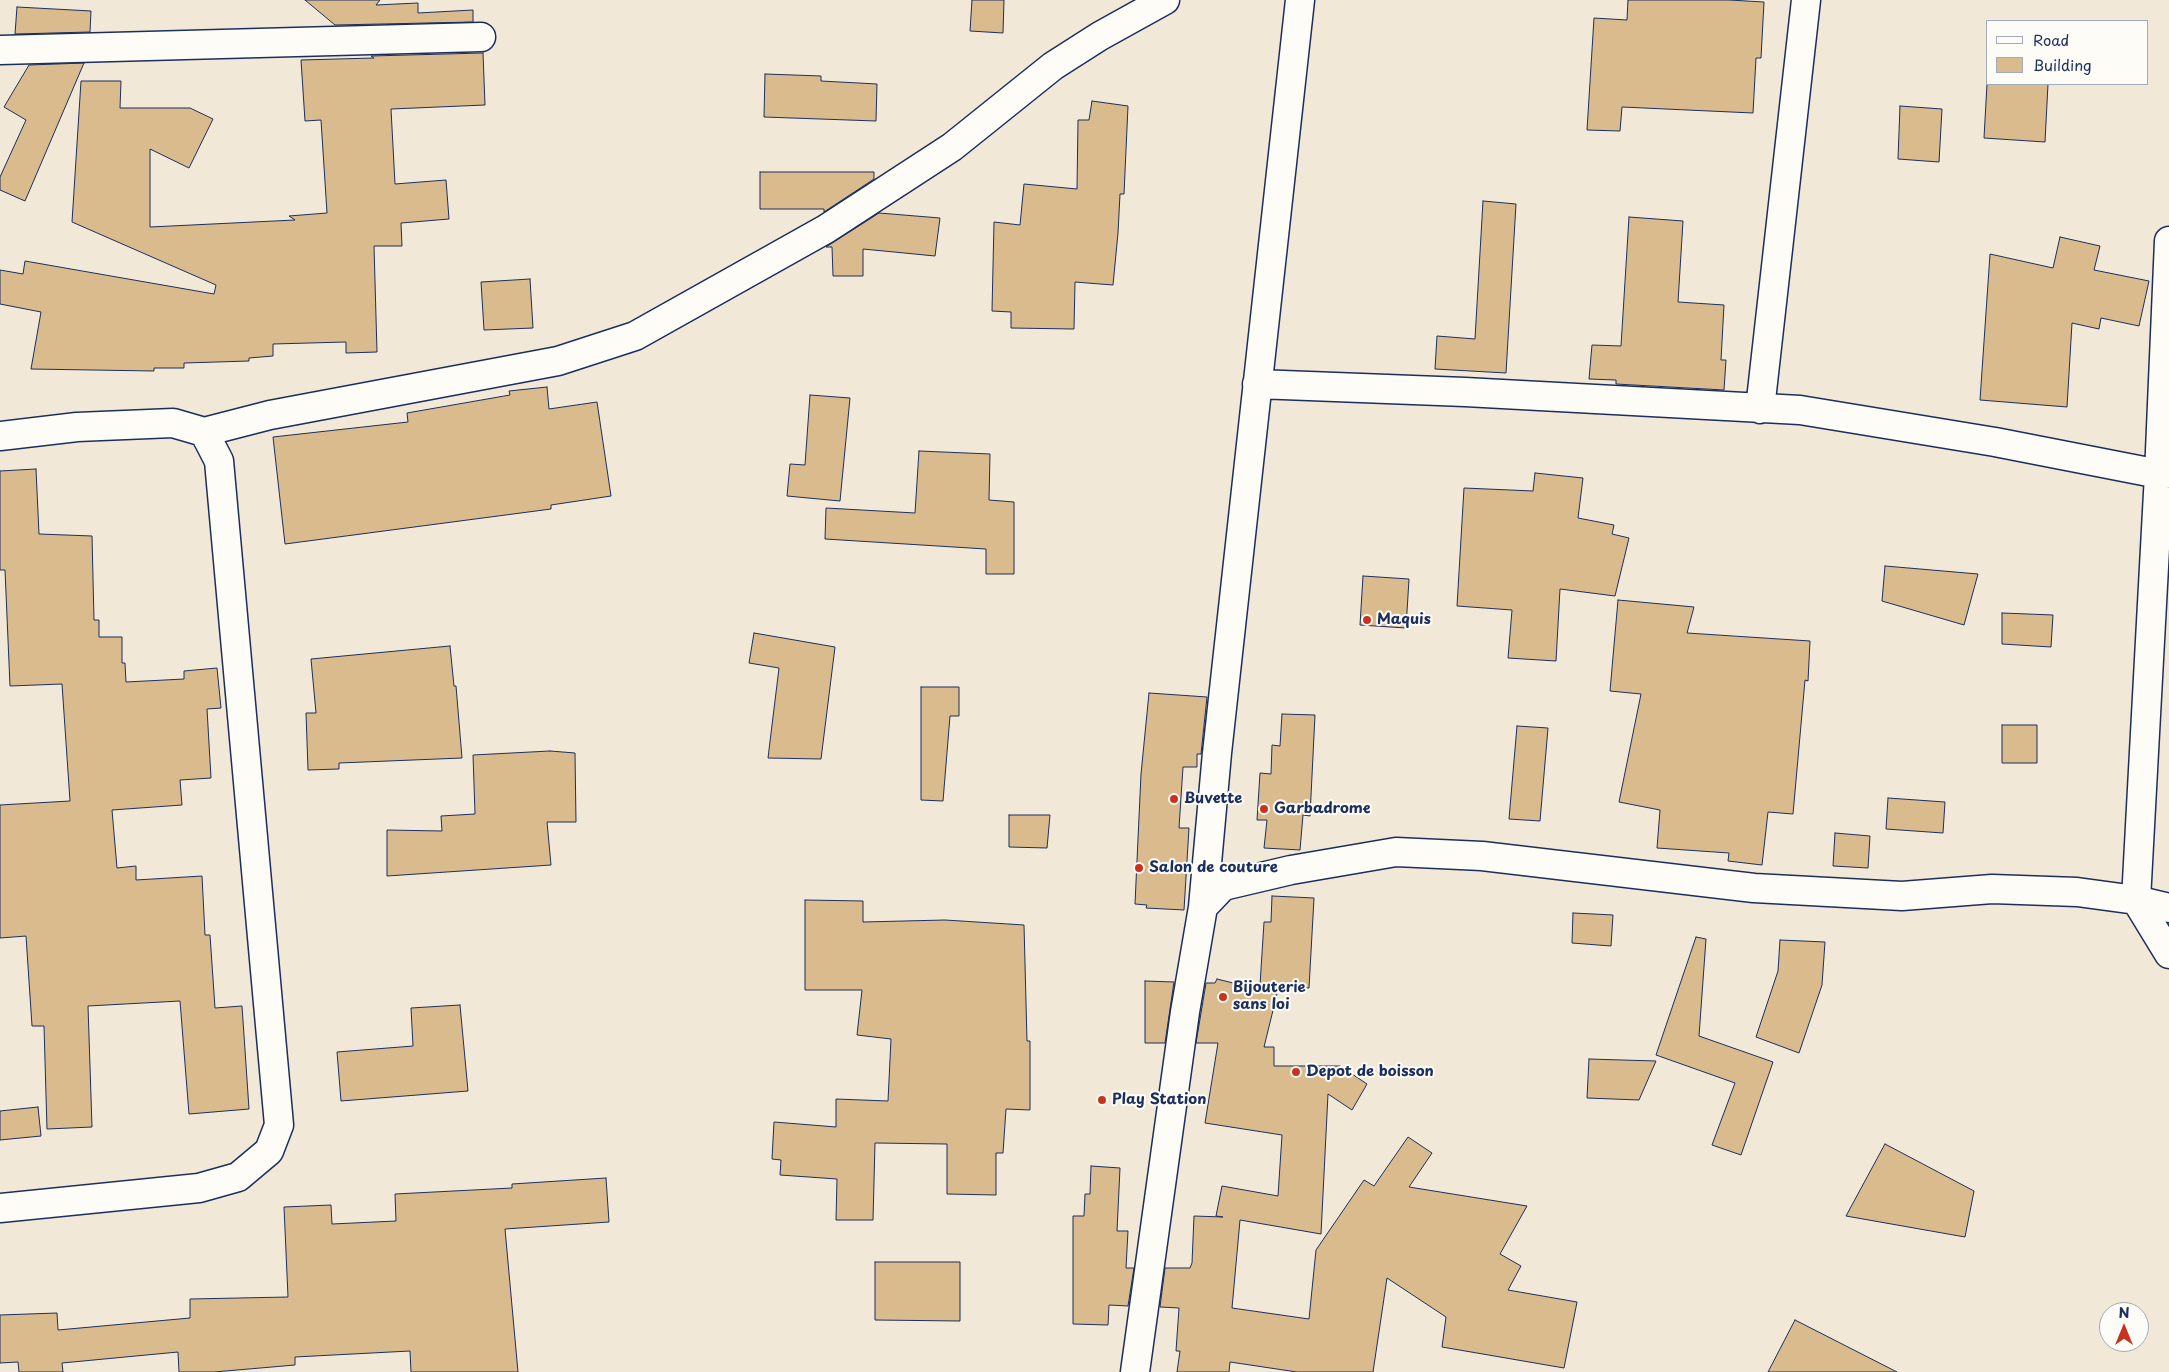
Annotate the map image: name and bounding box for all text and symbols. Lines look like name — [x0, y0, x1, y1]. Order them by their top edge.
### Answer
legend — [1986, 20, 2149, 85]
text: Road — [2033, 28, 2069, 51]
text: Building — [2033, 53, 2092, 76]
place label: Maquis — [1377, 611, 1431, 629]
marker: Maquis — [1361, 614, 1373, 626]
place label: Buvette — [1184, 790, 1243, 808]
marker: Buvette — [1168, 793, 1180, 805]
place label: Garbadrome — [1274, 800, 1371, 818]
marker: Garbadrome — [1258, 803, 1270, 815]
place label: Salon de couture — [1149, 859, 1278, 877]
marker: Salon de couture — [1133, 862, 1145, 874]
place label: Bijouterie sans loi — [1233, 979, 1306, 1014]
marker: Bijouterie sans loi — [1217, 991, 1229, 1003]
place label: Depot de boisson — [1306, 1063, 1434, 1081]
marker: Depot de boisson — [1290, 1066, 1302, 1078]
place label: Play Station — [1112, 1091, 1206, 1109]
marker: Play Station — [1096, 1094, 1108, 1106]
north arrow — [2099, 1302, 2149, 1352]
text: N — [2118, 1302, 2130, 1323]

